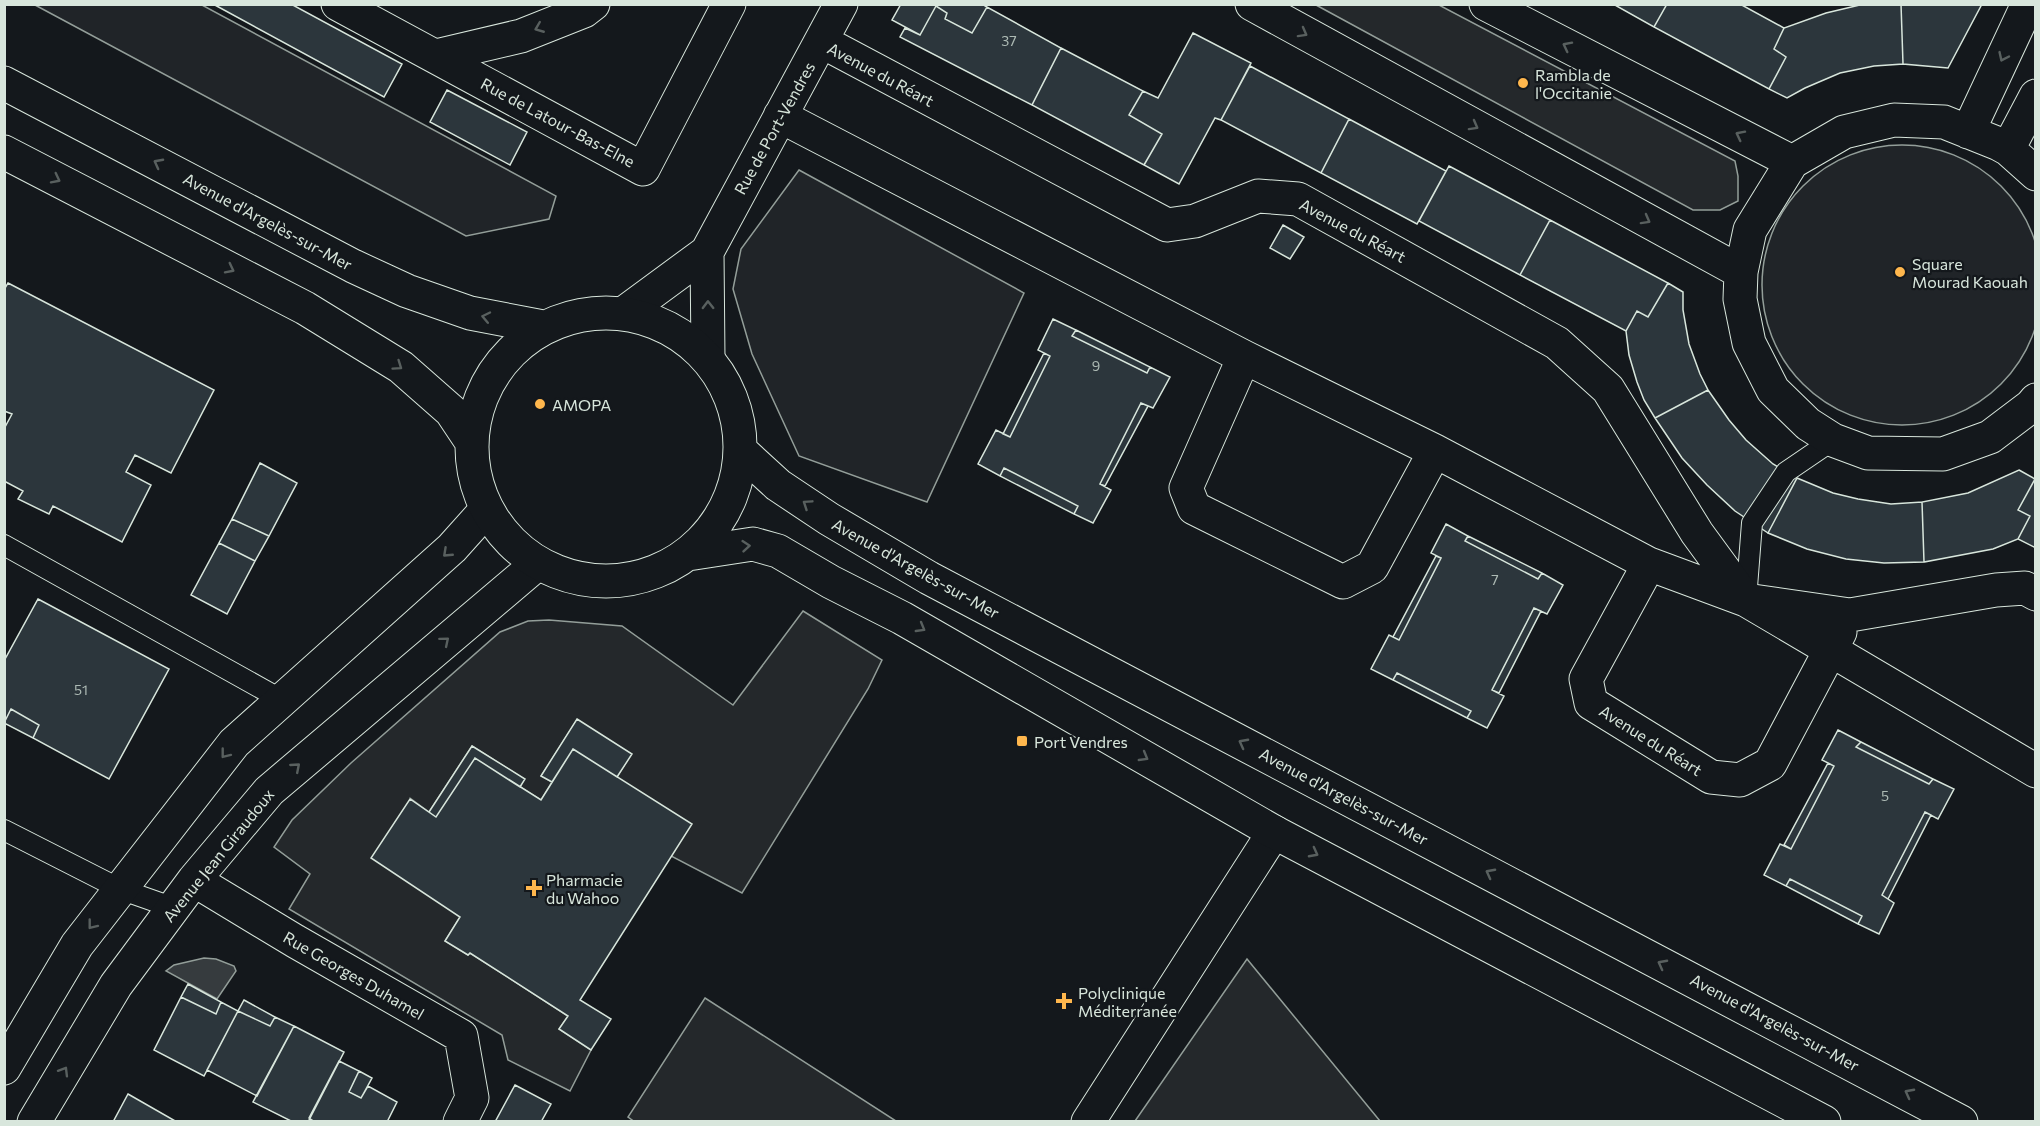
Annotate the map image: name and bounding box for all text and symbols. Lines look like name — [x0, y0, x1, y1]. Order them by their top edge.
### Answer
one-way arrow — [535, 21, 546, 33]
one-way arrow — [1297, 26, 1308, 37]
house number: 37 — [1001, 32, 1017, 49]
street label: Avenue du Réart — [825, 38, 938, 110]
one-way arrow — [1562, 42, 1573, 53]
one-way arrow — [1999, 51, 2011, 62]
street label: Rue de Port-Vendres — [730, 58, 818, 198]
place label: Rambla de l'Occitanie — [1535, 65, 1612, 102]
street label: Rue de Latour-Bas-Elne — [478, 73, 638, 171]
marker: Rambla de l'Occitanie — [1516, 76, 1530, 90]
one-way arrow — [1468, 119, 1479, 130]
one-way arrow — [1736, 131, 1746, 142]
one-way arrow — [153, 159, 164, 171]
street label: Avenue d'Argelès-sur-Mer — [180, 168, 356, 274]
one-way arrow — [50, 172, 61, 183]
street label: Avenue du Réart — [1297, 194, 1410, 266]
one-way arrow — [1639, 213, 1650, 224]
place label: Square Mourad Kaouah — [1912, 254, 2028, 291]
one-way arrow — [223, 262, 234, 273]
marker: Square Mourad Kaouah — [1893, 265, 1907, 279]
one-way arrow — [701, 300, 714, 309]
one-way arrow — [481, 311, 491, 324]
house number: 9 — [1092, 357, 1100, 374]
one-way arrow — [392, 359, 403, 370]
place label: AMOPA — [552, 395, 611, 414]
marker: AMOPA — [533, 397, 547, 411]
one-way arrow — [803, 501, 814, 512]
street label: Avenue d'Argelès-sur-Mer — [829, 514, 1004, 622]
one-way arrow — [741, 540, 751, 553]
one-way arrow — [443, 546, 453, 557]
house number: 7 — [1491, 571, 1499, 588]
one-way arrow — [914, 621, 925, 632]
one-way arrow — [438, 637, 449, 648]
house number: 51 — [74, 681, 88, 698]
street label: Avenue du Réart — [1596, 701, 1706, 779]
place label: Port Vendres — [1034, 732, 1128, 751]
marker: Port Vendres — [1015, 734, 1029, 748]
one-way arrow — [1239, 739, 1249, 750]
street label: Avenue d'Argelès-sur-Mer — [1256, 743, 1432, 849]
one-way arrow — [221, 748, 232, 759]
one-way arrow — [1138, 750, 1148, 761]
one-way arrow — [289, 763, 300, 774]
street label: Avenue Jean Giraudoux — [158, 784, 278, 925]
house number: 5 — [1881, 787, 1889, 804]
one-way arrow — [1308, 846, 1318, 857]
one-way arrow — [1486, 869, 1496, 880]
place label: Pharmacie du Wahoo — [546, 870, 623, 907]
marker: Pharmacie du Wahoo — [527, 881, 541, 895]
one-way arrow — [89, 918, 100, 929]
street label: Rue Georges Duhamel — [280, 927, 428, 1023]
one-way arrow — [1658, 959, 1669, 971]
street label: Avenue d'Argelès-sur-Mer — [1687, 969, 1863, 1075]
place label: Polyclinique Méditerranée — [1078, 983, 1177, 1020]
marker: Polyclinique Méditerranée — [1055, 992, 1073, 1010]
one-way arrow — [56, 1067, 68, 1077]
one-way arrow — [1905, 1089, 1916, 1100]

